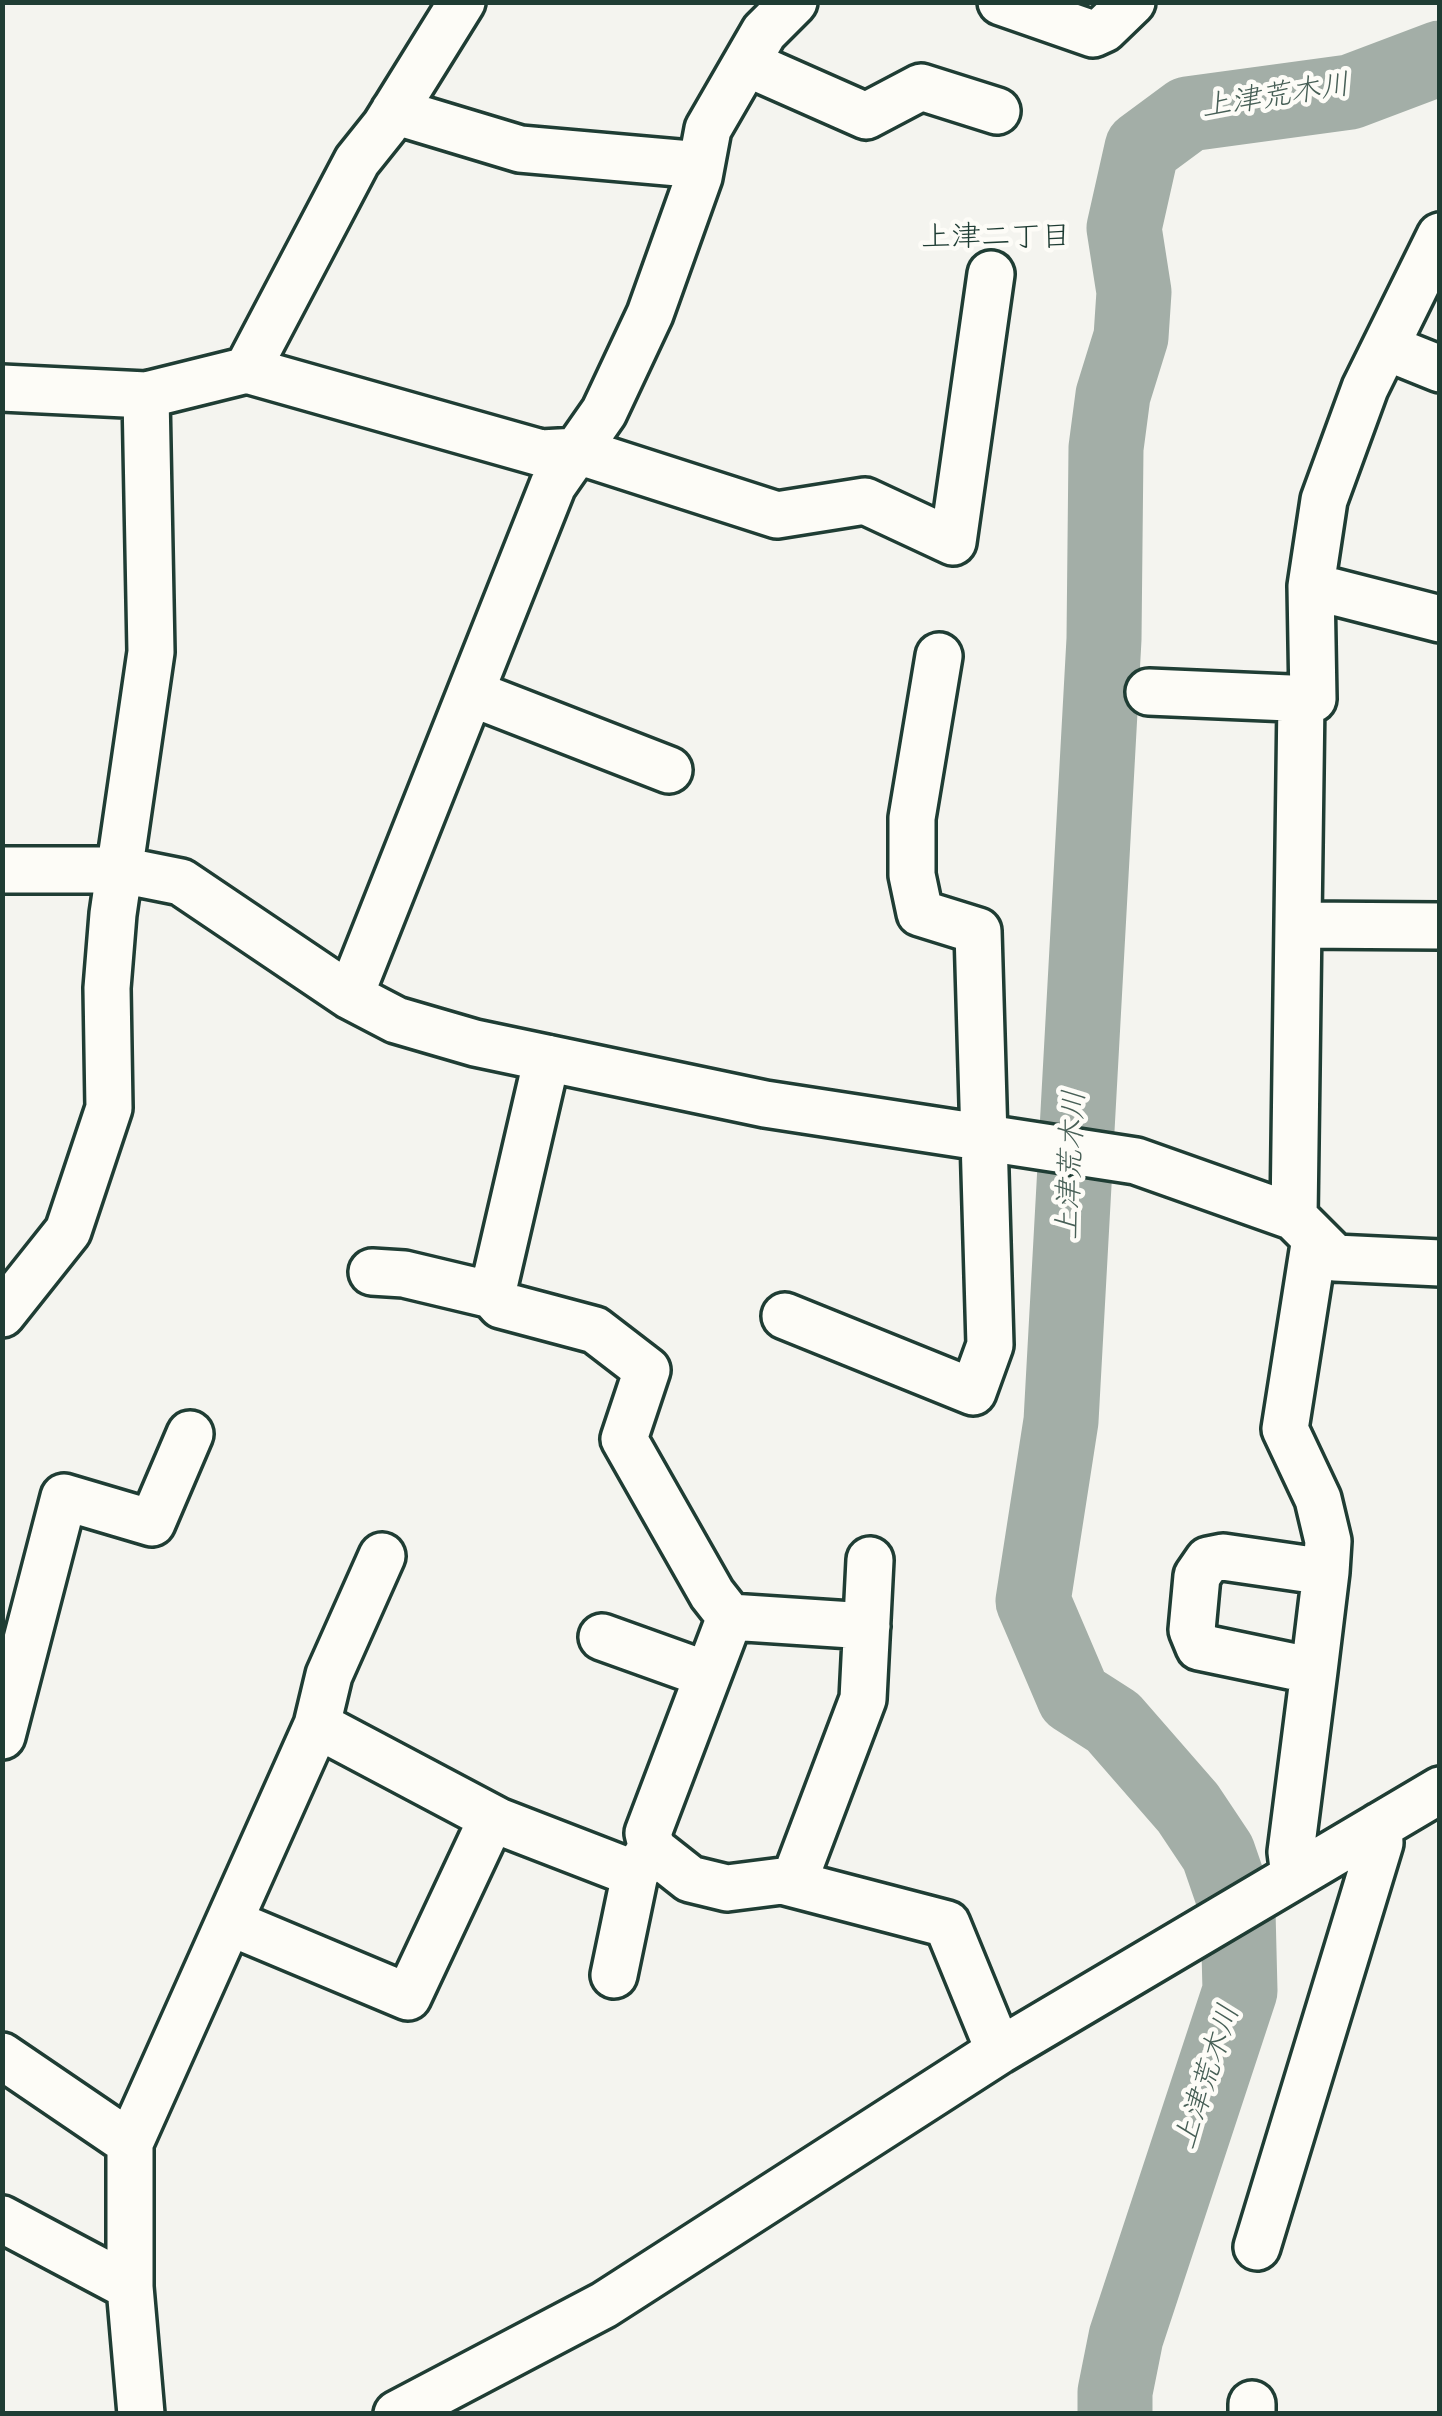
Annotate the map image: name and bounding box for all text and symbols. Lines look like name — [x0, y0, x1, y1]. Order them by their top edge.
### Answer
water label: 上津荒木川 — [1199, 70, 1353, 130]
district label: 上津二丁目 — [921, 223, 1071, 259]
water label: 上津荒木川 — [1053, 1089, 1097, 1241]
water label: 上津荒木川 — [1171, 2001, 1251, 2155]

